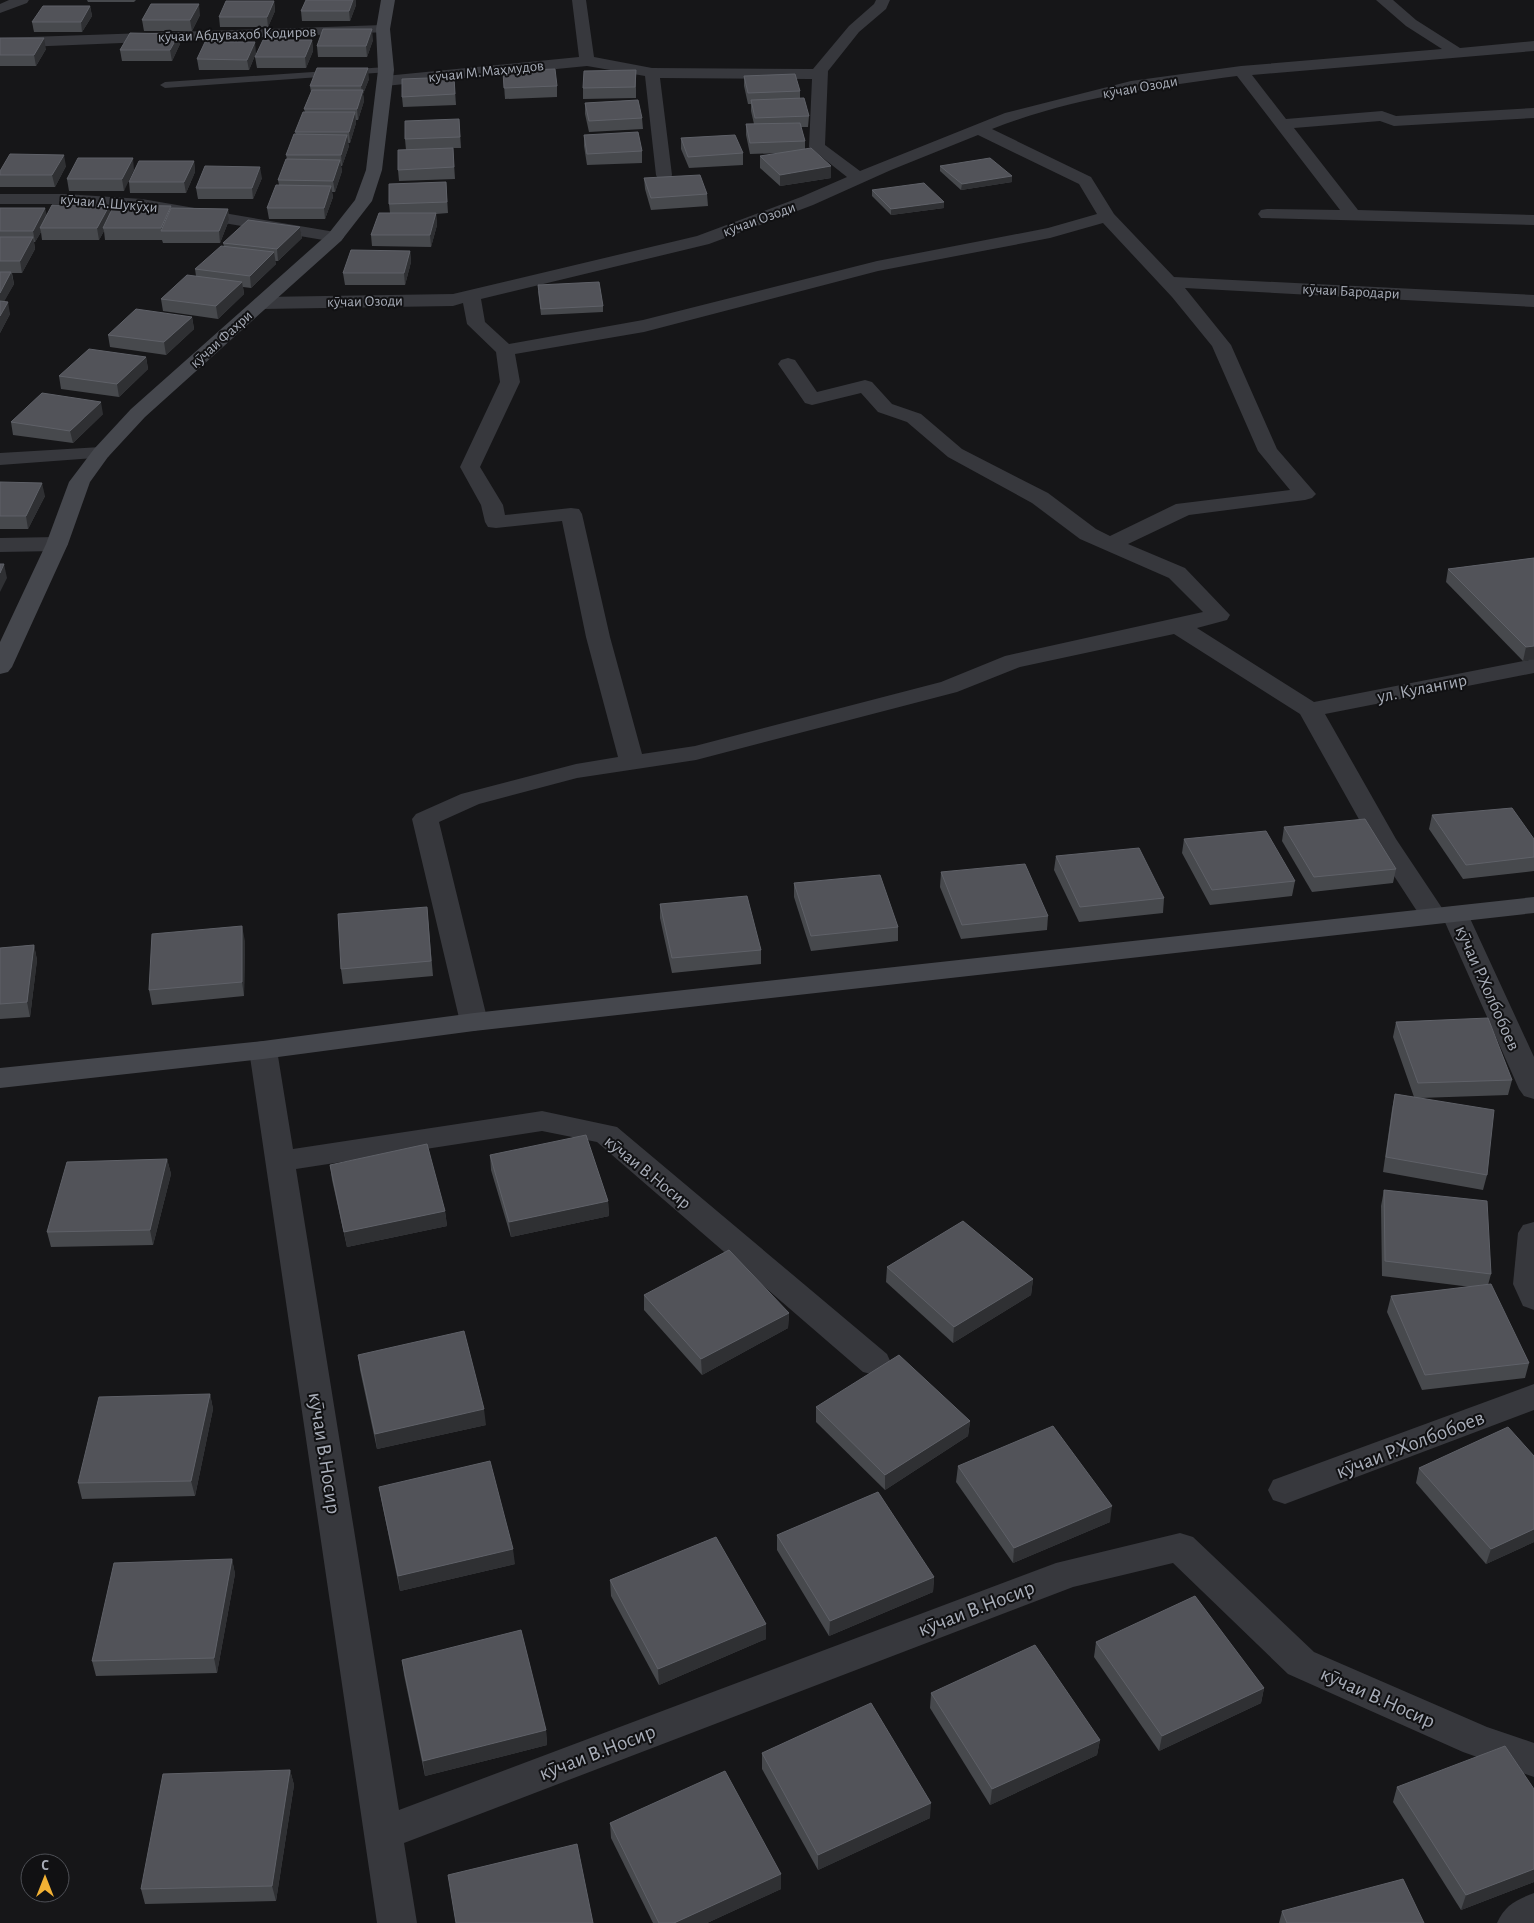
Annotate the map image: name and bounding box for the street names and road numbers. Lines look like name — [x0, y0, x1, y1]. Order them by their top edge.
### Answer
street label: кӯчаи Абдуваҳоб Қодиров — [158, 24, 316, 45]
street label: кӯчаи М.Маҳмудов — [428, 58, 545, 85]
street label: кӯчаи Озоди — [1101, 74, 1179, 101]
street label: кӯчаи А.Шукӯҳи — [60, 192, 158, 215]
street label: кӯчаи Озоди — [721, 199, 797, 240]
street label: кӯчаи Бародари — [1302, 281, 1400, 302]
street label: кӯчаи Озоди — [327, 293, 403, 310]
street label: кӯчаи Фахри — [188, 308, 255, 371]
street label: ул. Кулангир — [1375, 671, 1469, 707]
street label: кӯчаи Р.Холбобоев — [1452, 923, 1524, 1054]
street label: кӯчаи В.Носир — [601, 1133, 694, 1213]
street label: кӯчаи В.Носир — [305, 1391, 344, 1515]
street label: кӯчаи Р.Холбобоев — [1333, 1407, 1487, 1482]
street label: кӯчаи В.Носир — [915, 1577, 1037, 1640]
street label: кӯчаи В.Носир — [1317, 1663, 1438, 1732]
street label: кӯчаи В.Носир — [536, 1721, 658, 1784]

